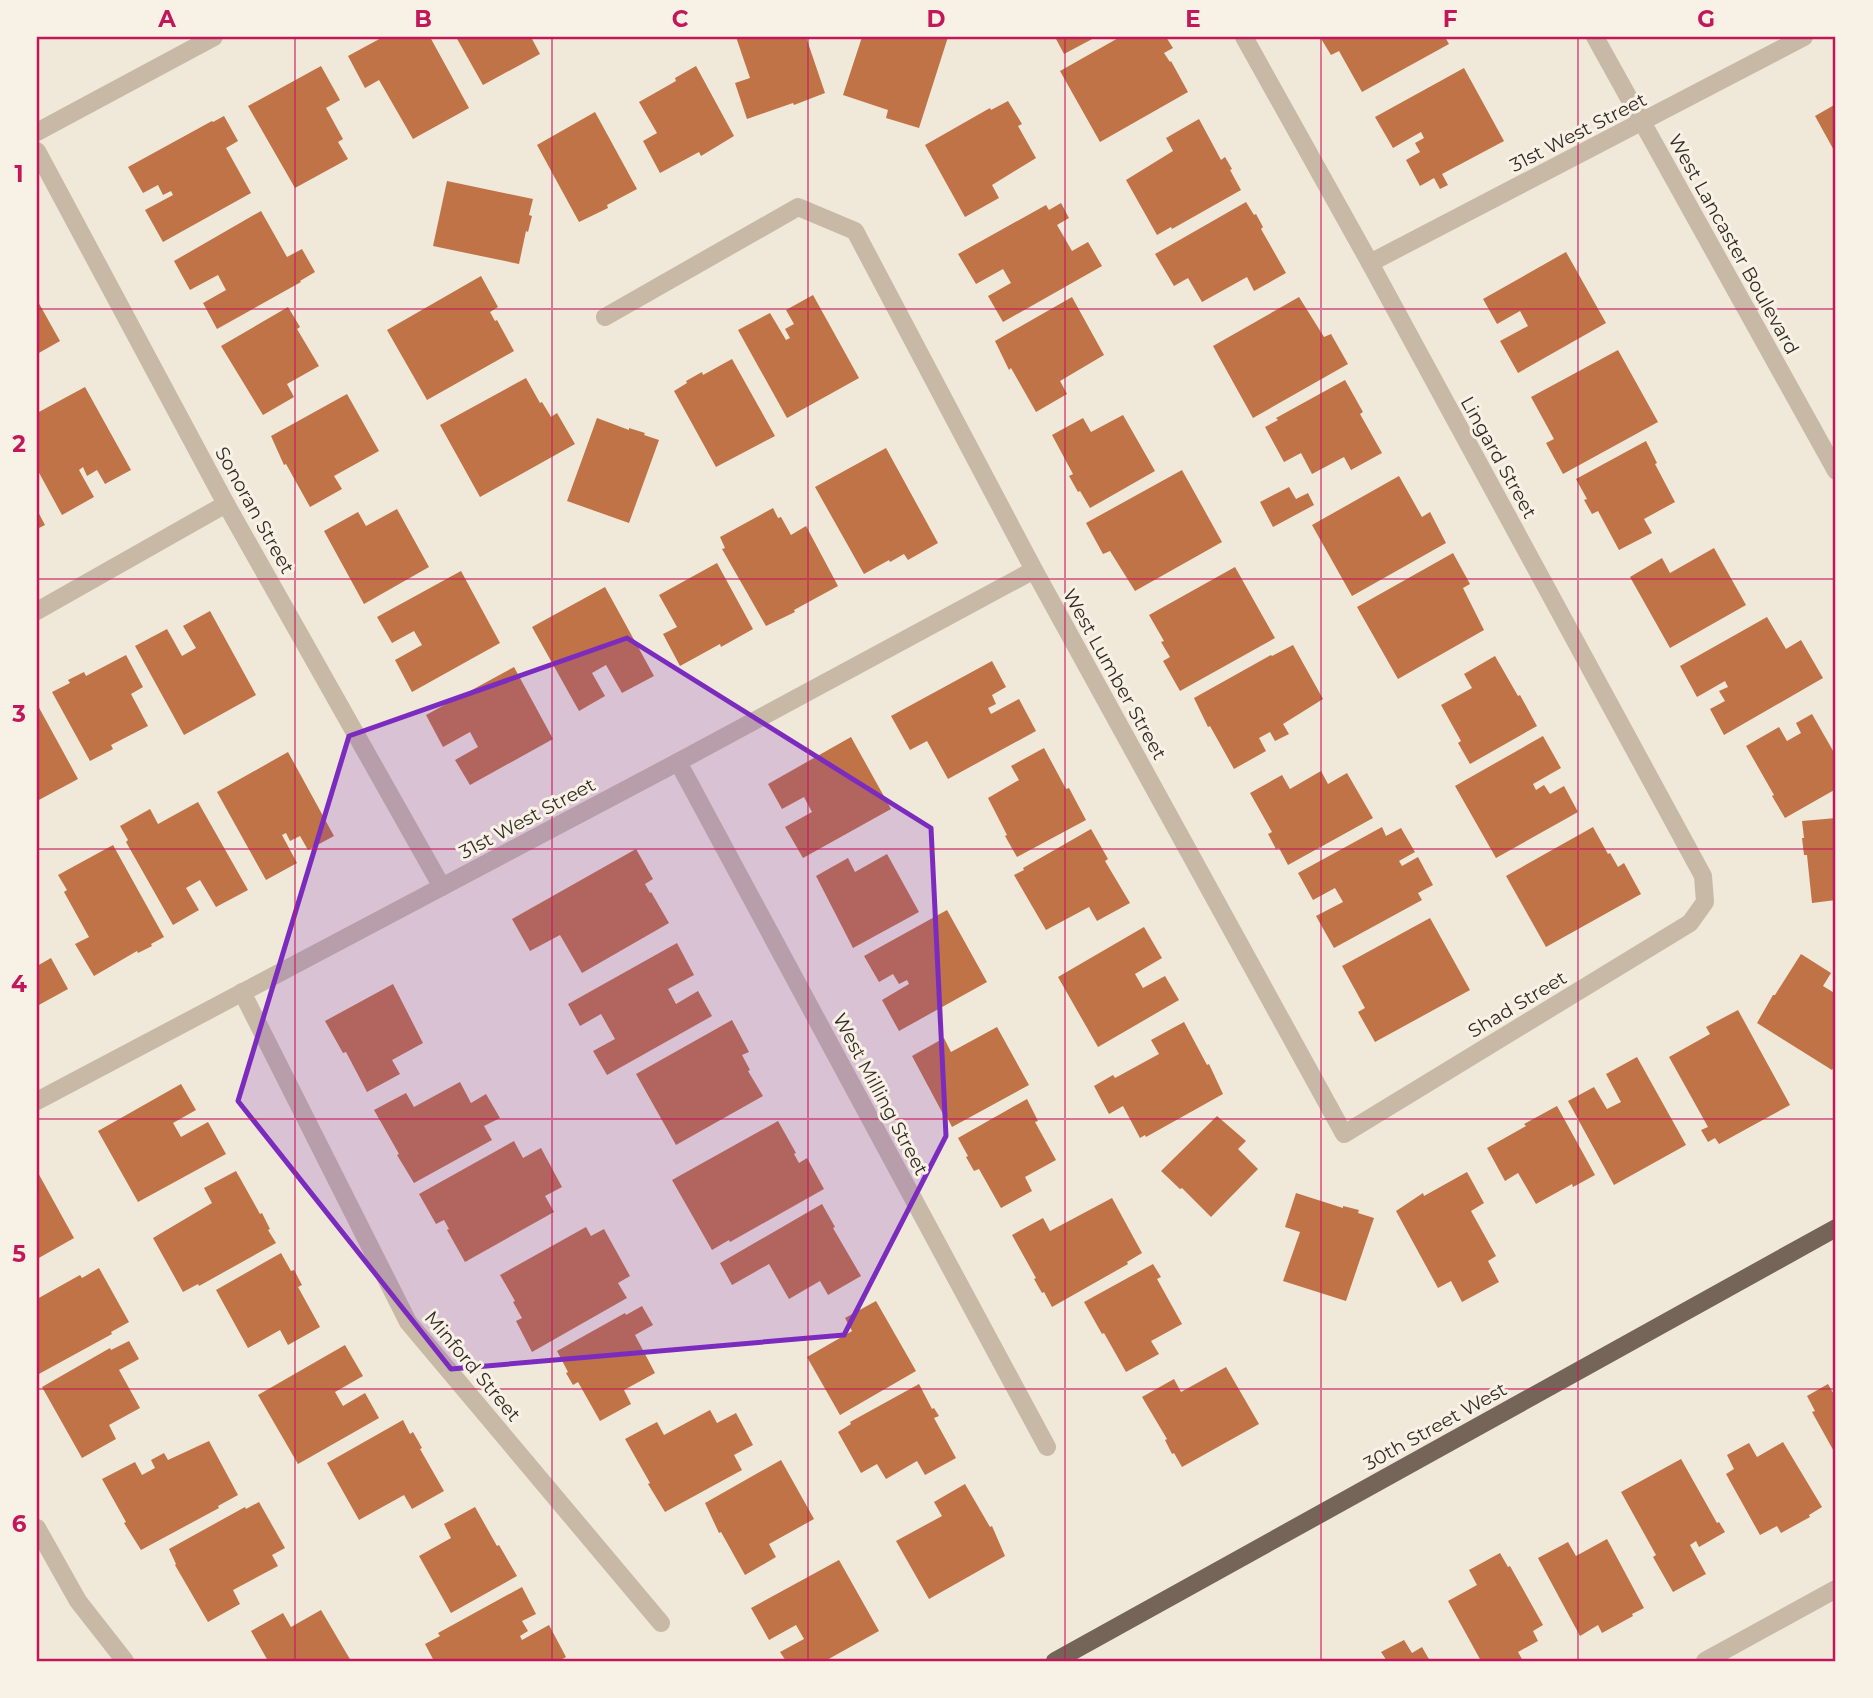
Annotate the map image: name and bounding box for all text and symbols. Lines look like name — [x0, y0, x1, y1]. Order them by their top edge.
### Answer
text: A — [157, 5, 176, 33]
text: B — [414, 5, 432, 33]
text: C — [672, 5, 689, 33]
text: D — [927, 5, 946, 33]
text: E — [1185, 5, 1201, 33]
text: F — [1443, 5, 1458, 33]
text: G — [1697, 5, 1715, 33]
street label: 31st West Street — [1506, 88, 1651, 177]
street label: West Lancaster Boulevard — [1663, 130, 1804, 358]
text: 1 — [14, 160, 24, 188]
street label: Lingard Street — [1456, 392, 1542, 523]
text: 2 — [12, 430, 26, 458]
street label: Sonoran Street — [210, 443, 299, 578]
street label: West Lumber Street — [1058, 585, 1171, 764]
text: 3 — [11, 700, 26, 728]
street label: 31st West Street — [455, 773, 599, 864]
street label: Shad Street — [1464, 966, 1571, 1043]
text: 4 — [11, 970, 27, 998]
street label: West Milling Street — [828, 1009, 933, 1180]
text: 5 — [12, 1240, 26, 1268]
street label: Minford Street — [420, 1306, 526, 1426]
street label: 30th Street West — [1360, 1377, 1511, 1475]
text: 6 — [12, 1510, 27, 1538]

